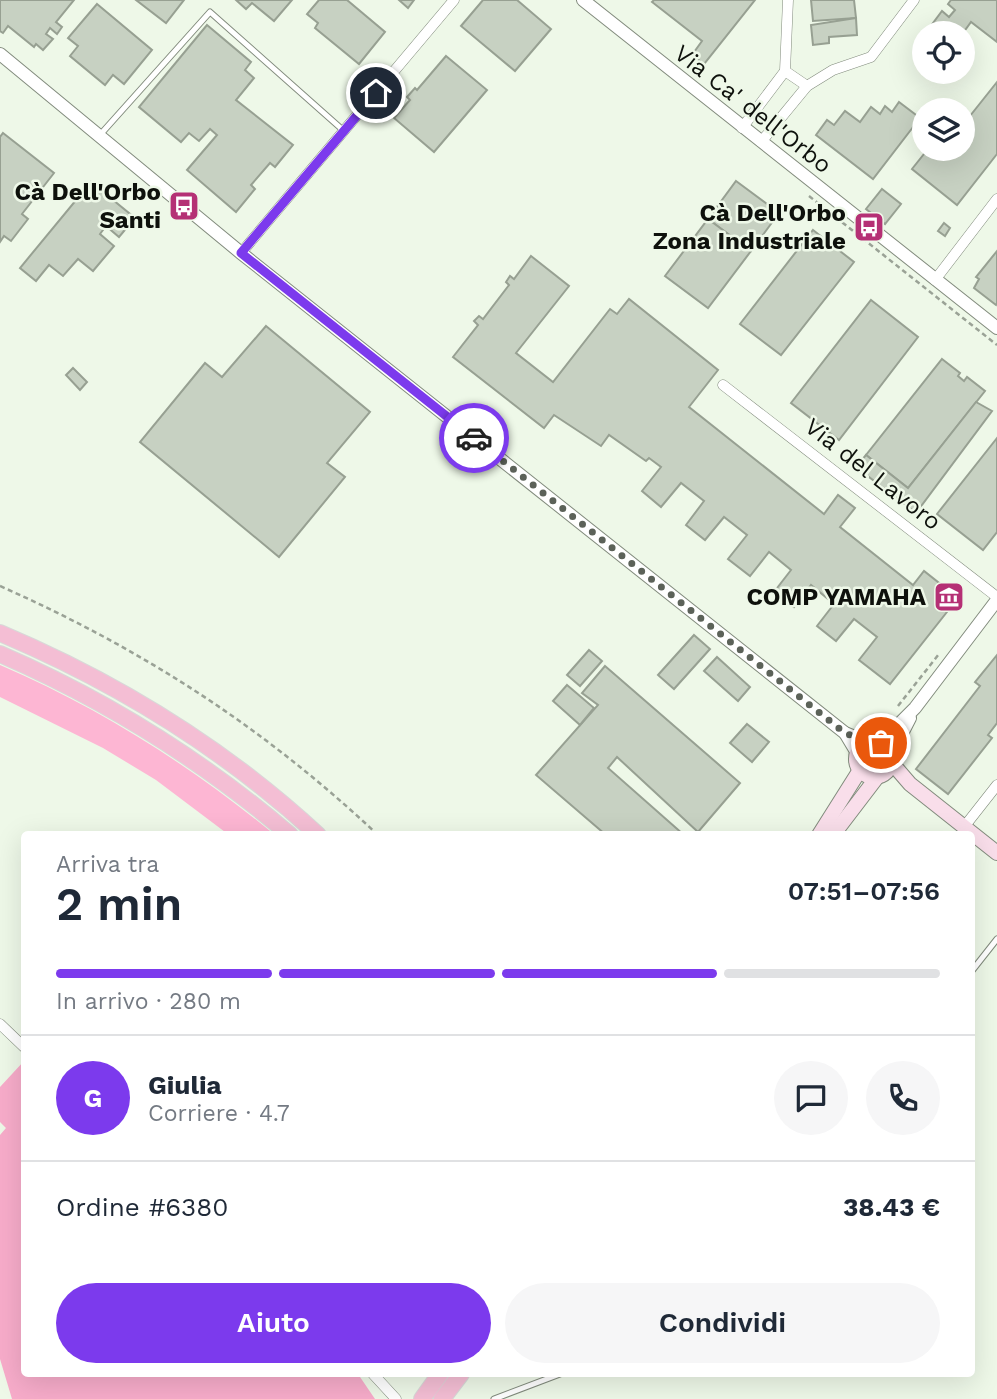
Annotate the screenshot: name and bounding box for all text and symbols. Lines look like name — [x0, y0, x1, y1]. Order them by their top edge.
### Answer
map controls — [912, 21, 975, 161]
button: locate — [912, 21, 975, 84]
street label: Via Ca' dell'Orbo — [669, 39, 837, 179]
pin — [346, 63, 406, 123]
icon: home — [357, 74, 395, 112]
button: layers — [912, 98, 975, 161]
place label: Cà Dell'Orbo Santi — [15, 178, 161, 234]
bus stop icon: Cà Dell'Orbo Santi — [167, 189, 201, 223]
place label: Cà Dell'Orbo Zona Industriale — [653, 199, 846, 255]
bus stop icon: Cà Dell'Orbo Zona Industriale — [852, 210, 886, 244]
courier — [439, 403, 509, 473]
street label: Via del Lavoro — [799, 412, 947, 536]
icon: car — [455, 419, 493, 457]
museum icon: COMP YAMAHA — [932, 580, 966, 614]
place label: COMP YAMAHA — [746, 583, 927, 611]
pin — [851, 713, 911, 773]
icon: bag — [862, 724, 900, 762]
text: Arriva tra — [56, 851, 159, 878]
text: 07:51–07:56 — [788, 876, 940, 906]
text: 2 min — [56, 877, 182, 931]
text: In arrivo · 280 m — [56, 988, 241, 1015]
button: chat — [774, 1061, 848, 1135]
button: phone — [866, 1061, 940, 1135]
text: Giulia — [148, 1070, 222, 1100]
text: G — [84, 1083, 102, 1113]
text: Corriere · 4.7 — [148, 1100, 290, 1127]
text: Ordine #6380 — [56, 1192, 228, 1222]
text: 38.43 € — [843, 1192, 940, 1222]
button: Aiuto — [56, 1283, 491, 1363]
button: Condividi — [505, 1283, 940, 1363]

